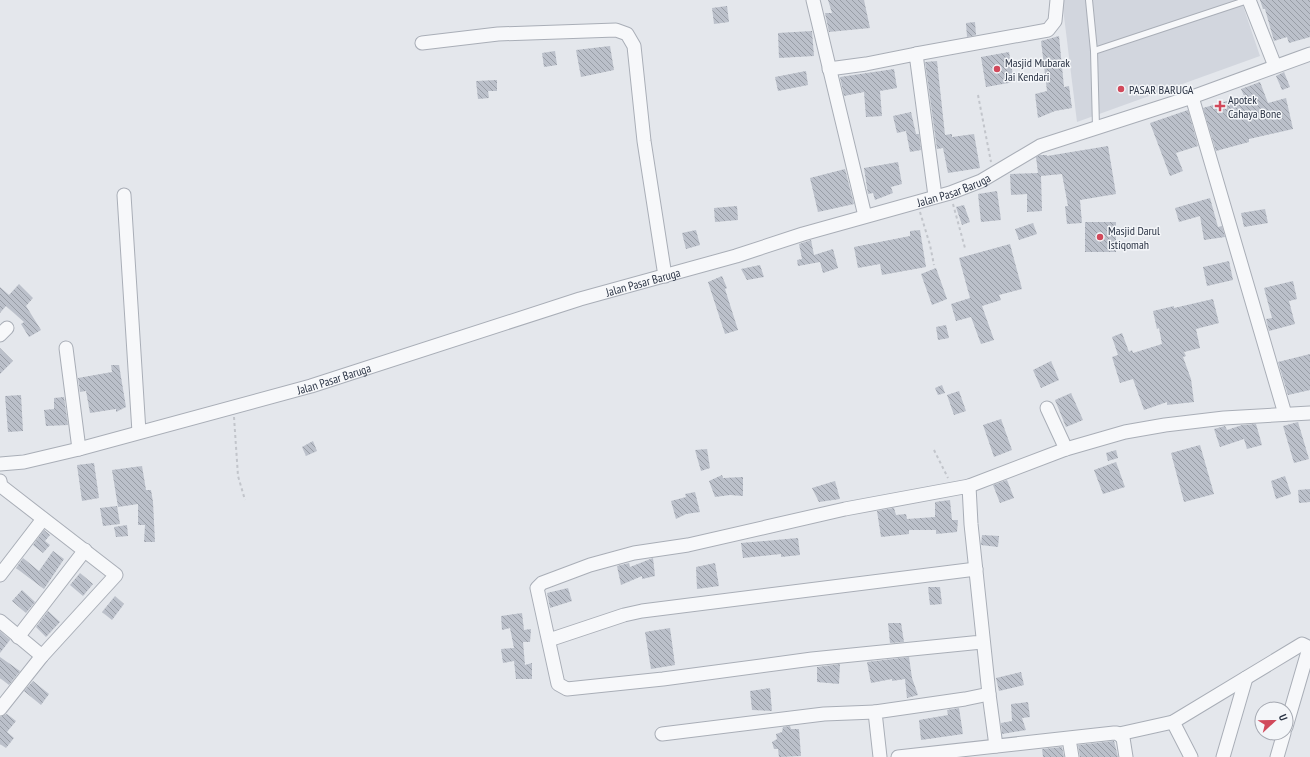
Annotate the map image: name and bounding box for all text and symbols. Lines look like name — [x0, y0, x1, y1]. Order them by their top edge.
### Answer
place label: Masjid Mubarak Jai Kendari — [1004, 55, 1070, 84]
marker: Masjid Mubarak Jai Kendari — [992, 64, 1002, 74]
place label: PASAR BARUGA — [1129, 82, 1194, 97]
marker: PASAR BARUGA — [1116, 84, 1126, 94]
place label: Apotek Cahaya Bone — [1228, 92, 1281, 121]
marker: Apotek Cahaya Bone — [1215, 101, 1225, 111]
street label: Jalan Pasar Baruga — [914, 170, 993, 210]
place label: Masjid Darul Istiqomah — [1108, 223, 1160, 252]
marker: Masjid Darul Istiqomah — [1095, 232, 1105, 242]
street label: Jalan Pasar Baruga — [603, 264, 682, 299]
street label: Jalan Pasar Baruga — [294, 360, 373, 397]
north arrow — [1254, 701, 1294, 741]
text: U — [1276, 712, 1291, 723]

